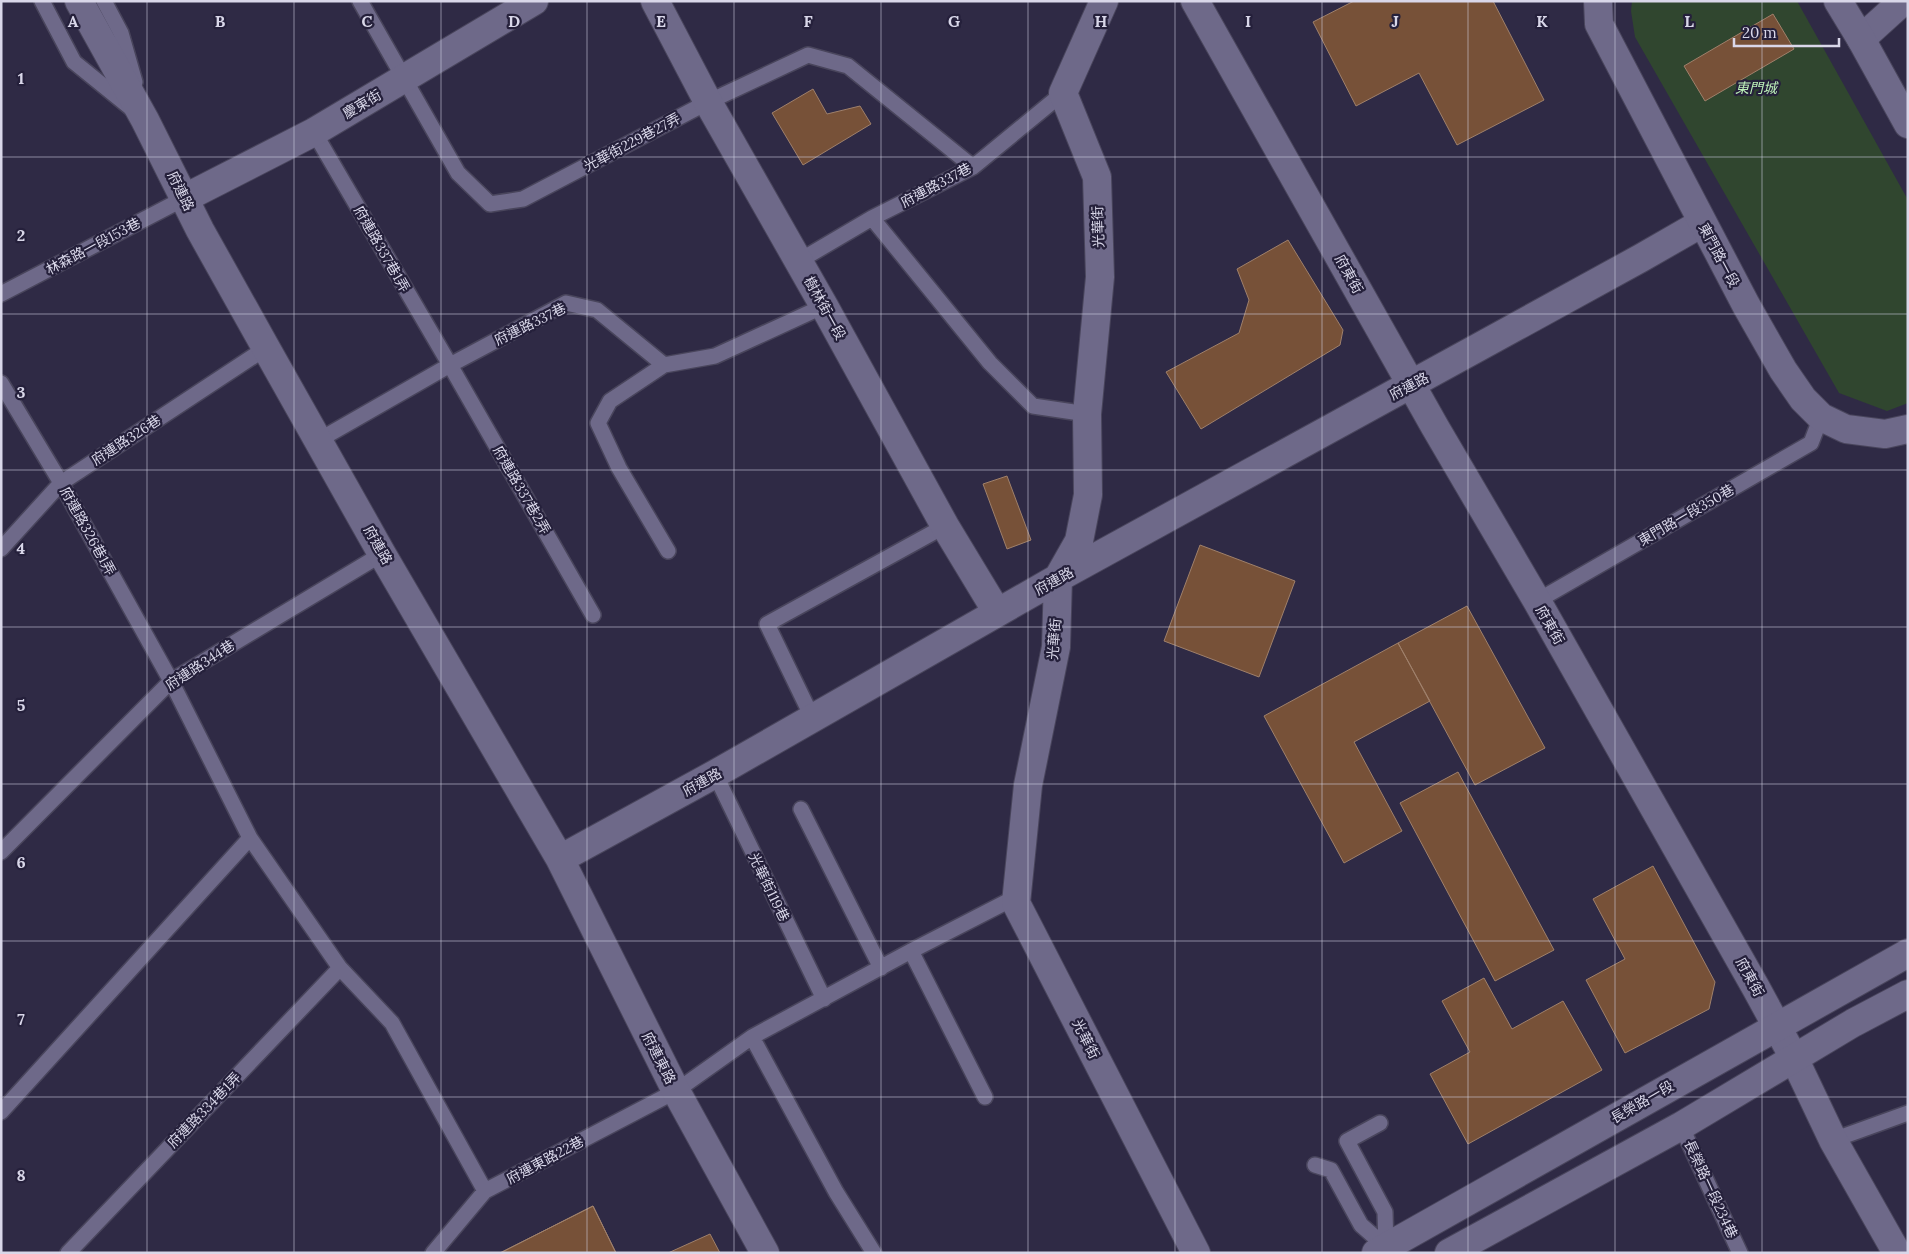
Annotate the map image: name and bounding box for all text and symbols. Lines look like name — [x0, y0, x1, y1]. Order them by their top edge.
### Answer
text: A — [68, 11, 79, 31]
text: B — [215, 11, 226, 31]
text: C — [361, 11, 373, 31]
text: D — [508, 11, 520, 31]
text: E — [656, 11, 666, 31]
text: F — [803, 11, 813, 31]
text: G — [948, 11, 960, 31]
text: H — [1095, 11, 1108, 31]
text: I — [1245, 11, 1251, 31]
text: J — [1391, 11, 1399, 31]
text: K — [1536, 11, 1548, 31]
text: L — [1684, 11, 1694, 31]
scale bar — [1734, 15, 1839, 47]
text: 20 m — [1742, 23, 1777, 42]
text: 1 — [18, 68, 24, 88]
park label: 東門城 — [1735, 79, 1779, 97]
street label: 慶東街 — [339, 85, 385, 123]
street label: 光華街229巷27弄 — [580, 109, 684, 175]
street label: 府連路337巷 — [897, 159, 975, 211]
street label: 府連路 — [164, 168, 198, 214]
street label: 府連路337巷1弄 — [350, 203, 414, 295]
street label: 光華街 — [1088, 206, 1108, 248]
street label: 林森路一段153巷 — [43, 214, 143, 278]
street label: 東門路一段 — [1695, 220, 1743, 290]
text: 2 — [17, 225, 25, 245]
street label: 府東街 — [1331, 251, 1367, 297]
street label: 樹林街一段 — [800, 273, 850, 343]
street label: 府連路337巷 — [491, 299, 569, 349]
street label: 府連路 — [1386, 368, 1432, 404]
text: 3 — [17, 382, 26, 402]
street label: 府連路326巷 — [88, 411, 164, 469]
street label: 府連路337巷2弄 — [489, 443, 555, 537]
street label: 東門路一段350巷 — [1635, 480, 1737, 550]
street label: 府連路326巷1弄 — [56, 484, 120, 578]
street label: 府連路 — [360, 522, 396, 568]
text: 4 — [17, 538, 26, 558]
street label: 府連路 — [1031, 563, 1077, 599]
street label: 府東街 — [1532, 602, 1568, 648]
street label: 光華街 — [1043, 617, 1065, 661]
street label: 府連路344巷 — [162, 636, 238, 694]
text: 5 — [17, 695, 26, 715]
street label: 府連路 — [679, 764, 725, 800]
street label: 光華街119巷 — [745, 850, 793, 924]
text: 6 — [16, 852, 26, 872]
street label: 府東街 — [1732, 954, 1768, 1000]
text: 7 — [17, 1009, 25, 1029]
street label: 光華街 — [1068, 1016, 1104, 1062]
street label: 府連東路 — [638, 1029, 680, 1087]
street label: 府連路334巷1弄 — [163, 1068, 245, 1152]
street label: 長榮路一段 — [1607, 1077, 1677, 1127]
street label: 府連東路22巷 — [503, 1132, 587, 1188]
street label: 長榮路一段234巷 — [1680, 1137, 1742, 1241]
text: 8 — [16, 1165, 26, 1185]

